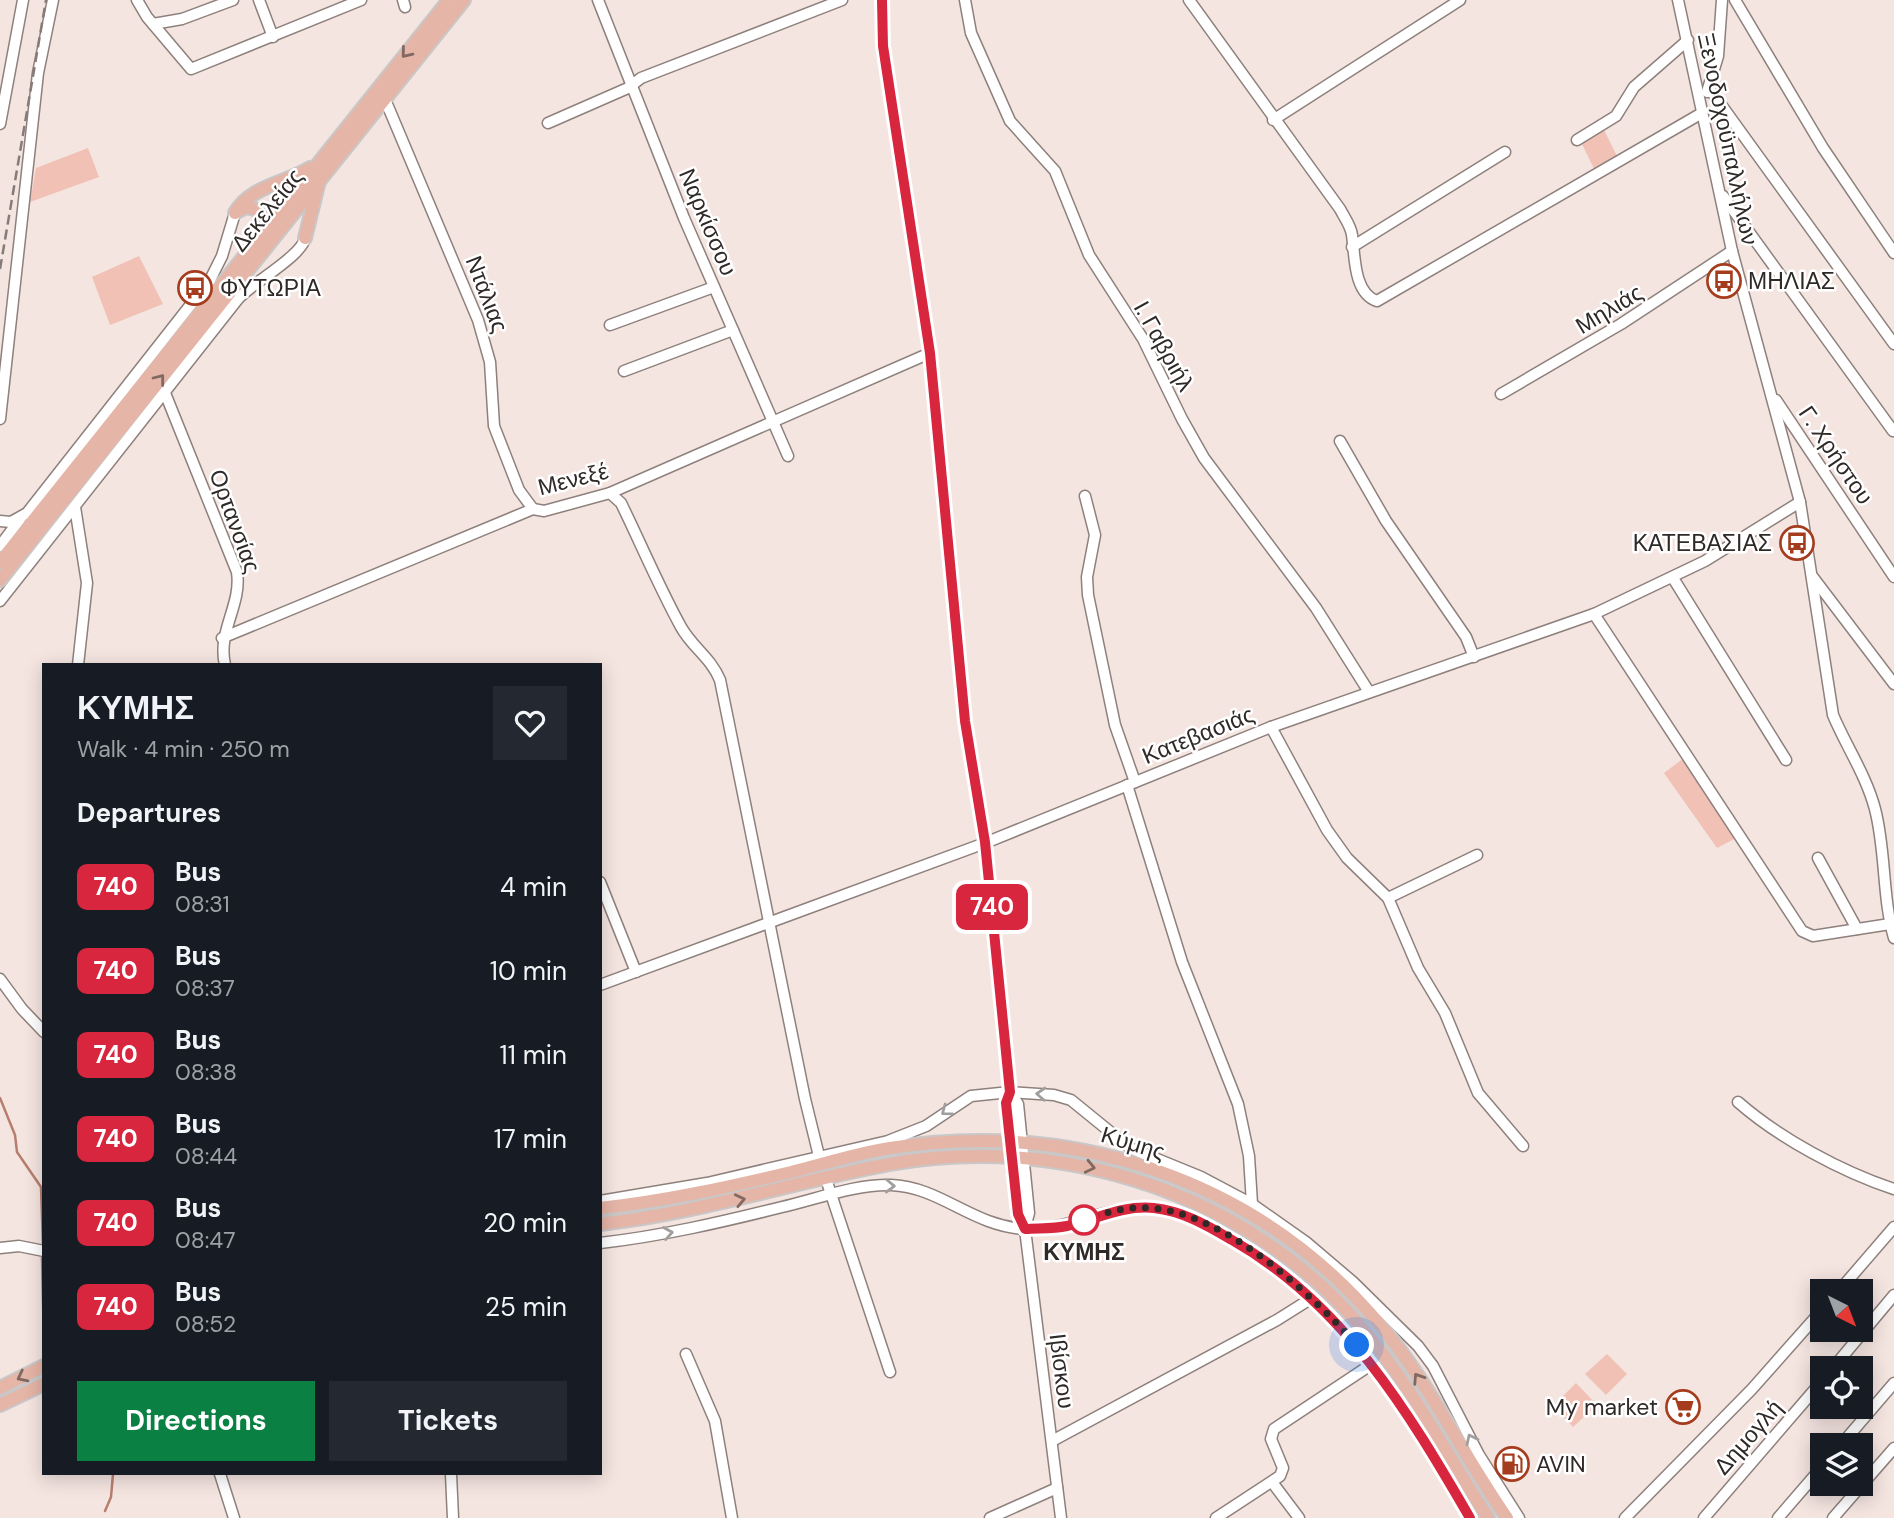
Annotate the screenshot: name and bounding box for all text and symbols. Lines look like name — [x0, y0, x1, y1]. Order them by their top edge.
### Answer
street label: Ξενοδοχοϋπαλλήλων — [1691, 30, 1765, 248]
one-way arrow — [401, 46, 414, 58]
street label: Δεκελείας — [224, 162, 310, 258]
street label: Ναρκίσσου — [672, 164, 744, 280]
street label: Ντάλιας — [459, 251, 515, 337]
bus stop icon: ΜΗΛΙΑΣ — [1705, 262, 1743, 300]
place label: ΜΗΛΙΑΣ — [1748, 266, 1835, 296]
bus stop icon: ΦΥΤΩΡΙΑ — [176, 269, 214, 307]
place label: ΦΥΤΩΡΙΑ — [220, 273, 322, 303]
street label: Μηλιάς — [1570, 277, 1648, 341]
street label: Ι. Γαβριήλ — [1127, 296, 1201, 397]
one-way arrow — [152, 374, 164, 387]
street label: Γ. Χρήστου — [1792, 400, 1880, 510]
street label: Μενεξέ — [535, 456, 611, 502]
street label: Ορτανσίας — [202, 465, 268, 577]
bus stop icon: ΚΑΤΕΒΑΣΙΑΣ — [1778, 524, 1816, 562]
place label: ΚΑΤΕΒΑΣΙΑΣ — [1633, 528, 1772, 558]
text: ΚΥΜΗΣ — [77, 686, 194, 729]
button: heart — [493, 686, 567, 760]
street label: Κατεβασιάς — [1138, 699, 1258, 771]
text: Walk · 4 min · 250 m — [77, 734, 290, 764]
text: Departures — [77, 796, 221, 830]
text: Bus — [175, 855, 221, 889]
text: 4 min — [500, 870, 567, 904]
text: 740 — [93, 871, 138, 902]
line badge: 740 — [952, 884, 1032, 930]
text: 08:31 — [175, 889, 230, 919]
text: 740 — [970, 891, 1014, 922]
text: Bus — [175, 939, 221, 973]
text: 10 min — [490, 954, 567, 988]
text: 740 — [93, 955, 138, 986]
text: 08:37 — [175, 973, 235, 1003]
text: Bus — [175, 1023, 221, 1057]
text: 11 min — [500, 1038, 567, 1072]
text: 740 — [93, 1039, 138, 1070]
text: 08:38 — [175, 1057, 237, 1087]
one-way arrow — [1035, 1087, 1046, 1102]
one-way arrow — [942, 1103, 954, 1115]
text: Bus — [175, 1107, 221, 1141]
street label: Κύμης — [1098, 1119, 1168, 1167]
text: 17 min — [494, 1122, 567, 1156]
text: 740 — [93, 1123, 138, 1154]
text: 08:44 — [175, 1141, 237, 1171]
one-way arrow — [1084, 1159, 1096, 1174]
one-way arrow — [885, 1179, 896, 1194]
text: Bus — [175, 1191, 221, 1225]
one-way arrow — [734, 1193, 746, 1208]
marker: ΚΥΜΗΣ — [1069, 1205, 1099, 1235]
text: 20 min — [483, 1206, 567, 1240]
text: 740 — [93, 1207, 138, 1238]
text: 08:47 — [175, 1225, 236, 1255]
one-way arrow — [662, 1226, 674, 1241]
place label: ΚΥΜΗΣ — [1043, 1237, 1125, 1267]
text: Bus — [175, 1275, 221, 1309]
north arrow — [1810, 1279, 1872, 1342]
map controls — [1810, 1279, 1873, 1496]
text: 25 min — [485, 1290, 567, 1324]
text: 740 — [93, 1291, 138, 1322]
text: 08:52 — [175, 1309, 236, 1339]
your location — [1339, 1327, 1374, 1362]
street label: Ιβίσκου — [1043, 1332, 1081, 1410]
button: locate — [1810, 1356, 1873, 1419]
one-way arrow — [17, 1369, 29, 1383]
one-way arrow — [1413, 1373, 1426, 1386]
button: Directions — [77, 1381, 315, 1461]
button: Tickets — [329, 1381, 567, 1461]
supermarket icon: My market — [1664, 1388, 1702, 1426]
place label: My market — [1546, 1392, 1658, 1422]
street label: Δημογλή — [1707, 1393, 1789, 1481]
button: layers — [1810, 1433, 1873, 1496]
one-way arrow — [1465, 1434, 1479, 1446]
fuel station icon: AVIN — [1493, 1445, 1531, 1483]
place label: AVIN — [1536, 1449, 1586, 1479]

